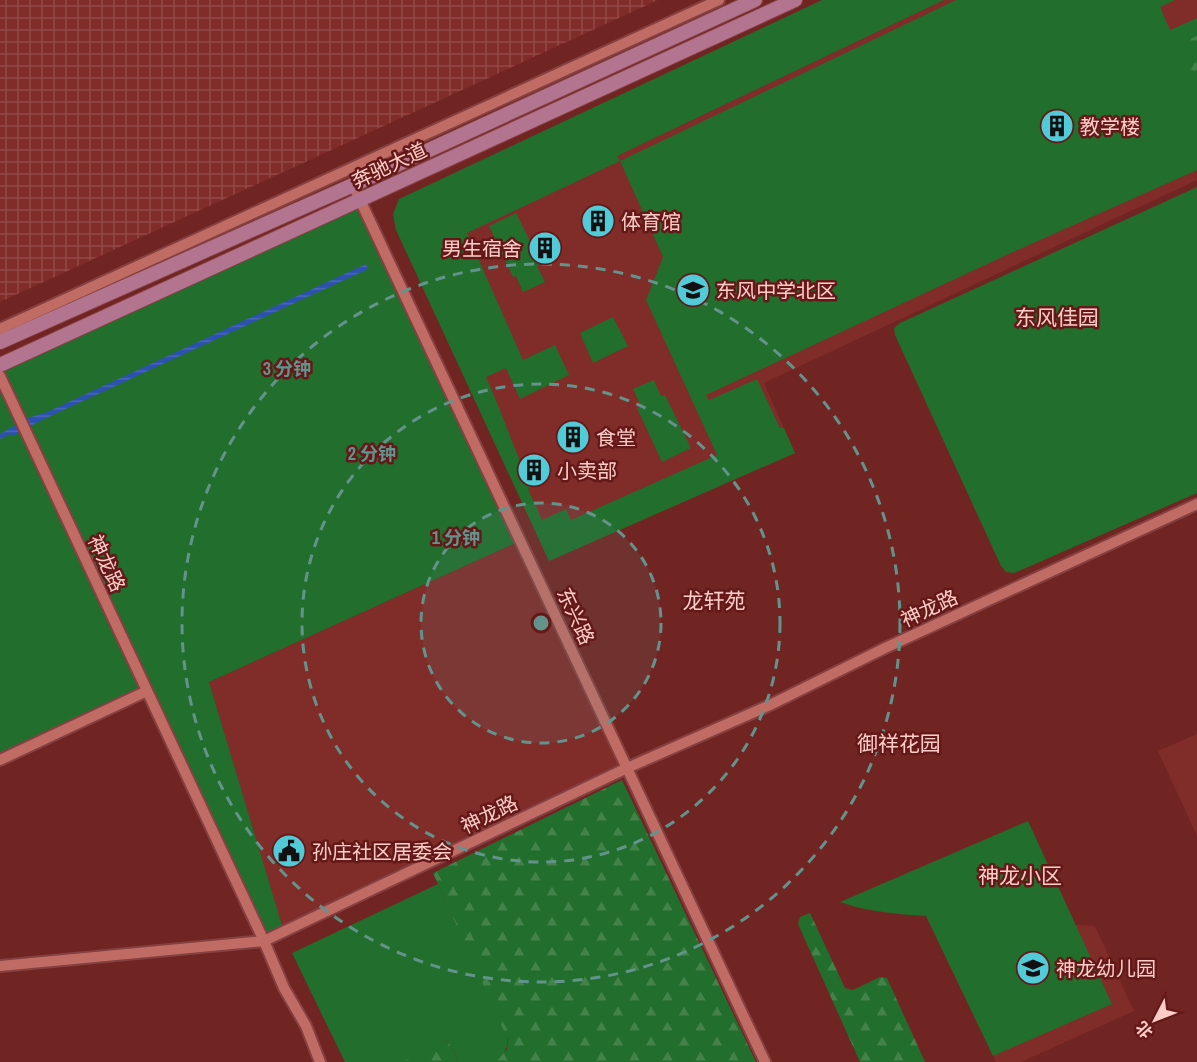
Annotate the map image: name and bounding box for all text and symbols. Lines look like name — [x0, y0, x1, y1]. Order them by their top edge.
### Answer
building icon: 教学楼 — [1039, 108, 1075, 144]
place label: 教学楼 — [1080, 113, 1140, 140]
street label: 奔驰大道 — [347, 136, 431, 194]
building icon: 体育馆 — [580, 203, 616, 239]
place label: 体育馆 — [621, 208, 681, 235]
building icon: 男生宿舍 — [527, 230, 563, 266]
place label: 男生宿舍 — [442, 235, 522, 262]
school or university icon: 东风中学北区 — [675, 272, 711, 308]
place label: 东风中学北区 — [716, 277, 836, 304]
district label: 东风佳园 — [1015, 303, 1099, 332]
text: 3 分钟 — [263, 356, 311, 381]
building icon: 食堂 — [555, 419, 591, 455]
place label: 食堂 — [596, 424, 636, 451]
text: 2 分钟 — [348, 441, 396, 466]
building icon: 小卖部 — [516, 452, 552, 488]
place label: 小卖部 — [557, 457, 617, 484]
text: 1 分钟 — [432, 525, 480, 550]
street label: 神龙路 — [82, 530, 132, 596]
street label: 东兴路 — [551, 583, 601, 649]
street label: 神龙路 — [896, 583, 962, 633]
district label: 龙轩苑 — [683, 586, 746, 615]
centre of rings — [531, 613, 551, 633]
district label: 御祥花园 — [857, 729, 941, 758]
street label: 神龙路 — [456, 789, 522, 839]
public building icon: 孙庄社区居委会 — [271, 833, 307, 869]
place label: 孙庄社区居委会 — [312, 838, 452, 865]
district label: 神龙小区 — [978, 861, 1062, 890]
school or university icon: 神龙幼儿园 — [1015, 950, 1051, 986]
place label: 神龙幼儿园 — [1056, 955, 1156, 982]
north arrow — [1125, 990, 1185, 1050]
text: 北 — [1130, 1017, 1157, 1043]

